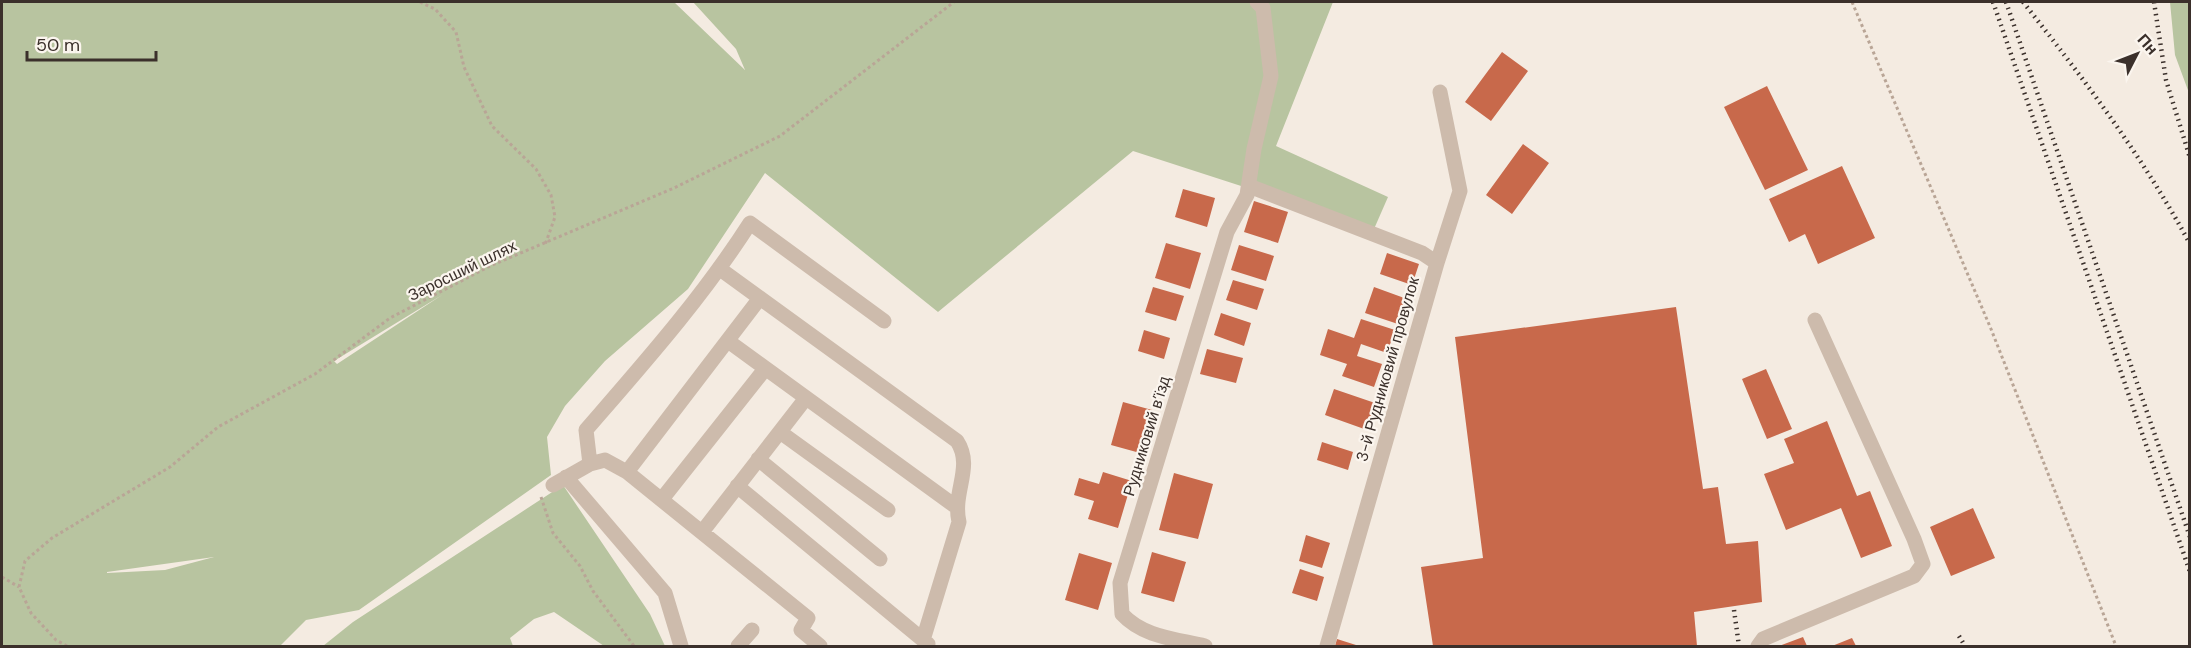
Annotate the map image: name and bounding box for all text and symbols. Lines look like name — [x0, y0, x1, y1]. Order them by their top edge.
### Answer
scale bar — [27, 24, 156, 62]
north arrow — [2107, 24, 2167, 84]
text: Пн — [2133, 29, 2163, 59]
text: 50 m — [36, 33, 80, 57]
street label: Заросший шлях — [405, 235, 520, 306]
street label: 3-й Рудниковий провулок — [1351, 274, 1424, 464]
street label: Рудниковий в’їзд — [1118, 373, 1175, 499]

